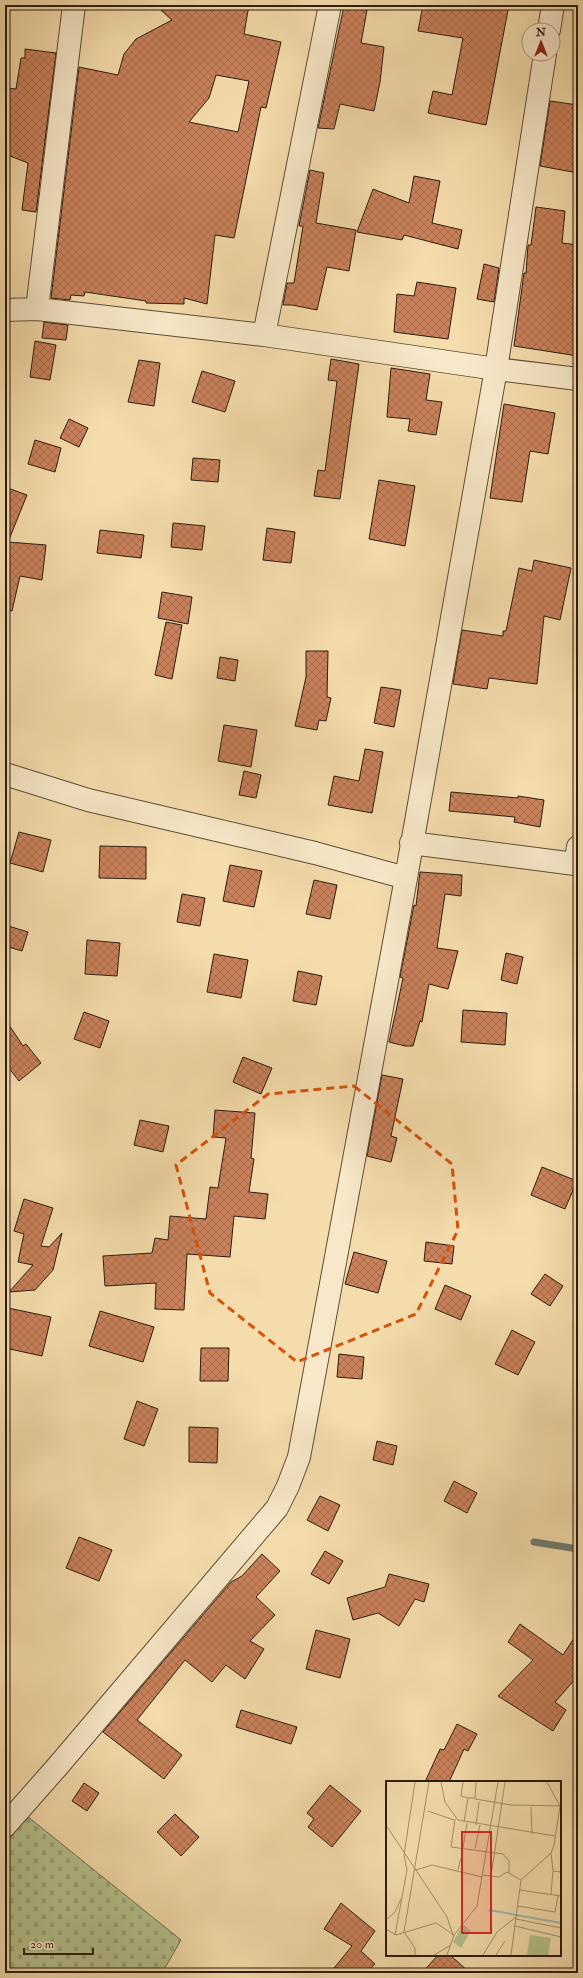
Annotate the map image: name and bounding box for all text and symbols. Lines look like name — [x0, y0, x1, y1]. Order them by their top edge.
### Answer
north arrow — [521, 22, 561, 62]
text: N — [535, 26, 547, 39]
inset map — [386, 1781, 561, 1956]
scale bar — [24, 1930, 93, 1956]
text: 20 m — [30, 1937, 55, 1952]

